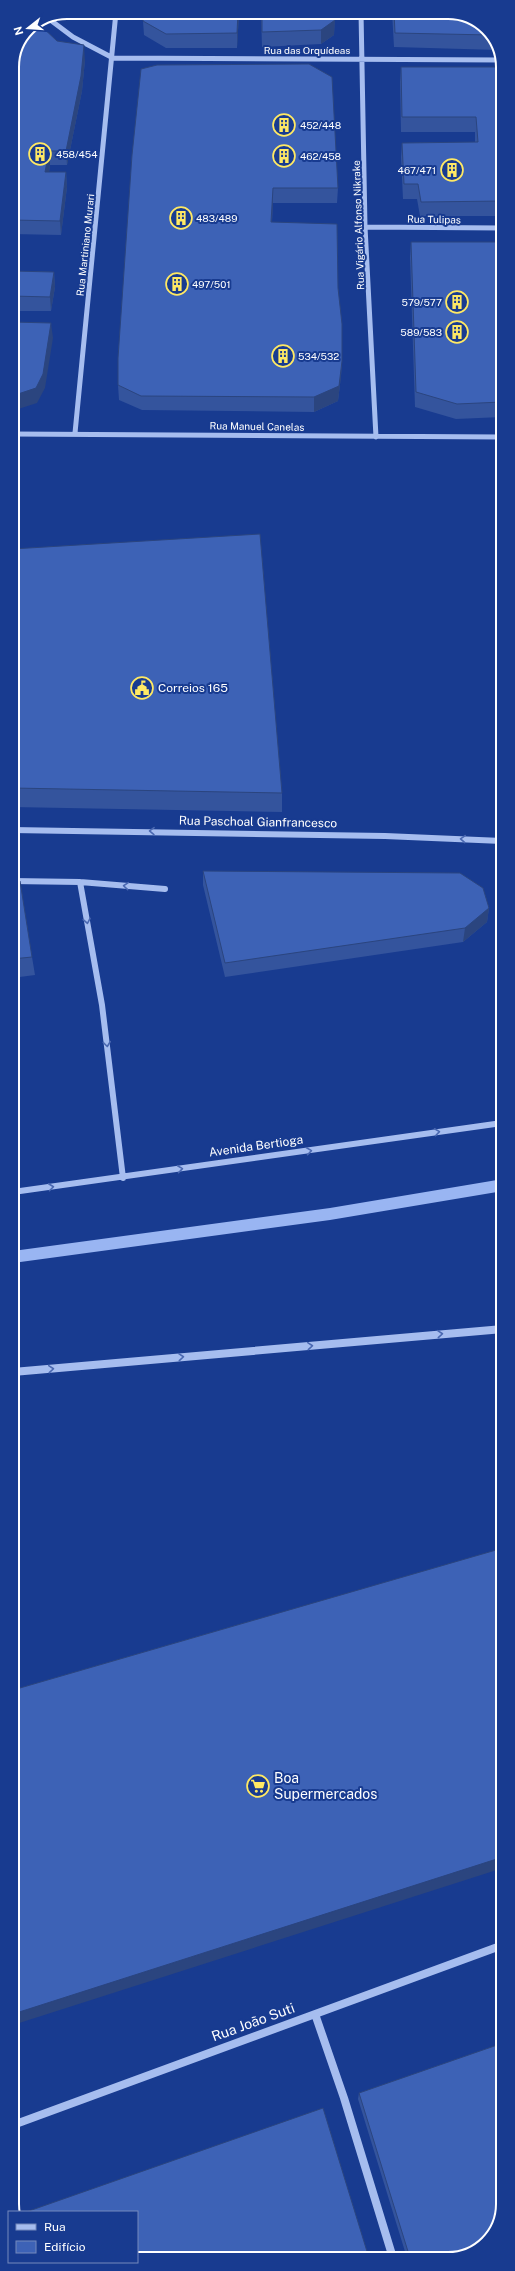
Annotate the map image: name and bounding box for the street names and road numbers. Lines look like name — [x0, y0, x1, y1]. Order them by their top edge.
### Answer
street label: Rua das Orquídeas — [264, 44, 350, 56]
street label: Rua Vigário Alfonso Nikrake — [350, 160, 366, 290]
street label: Rua Martiniano Murari — [74, 193, 96, 297]
street label: Rua Tulipas — [407, 213, 461, 225]
street label: Rua Manuel Canelas — [209, 419, 305, 433]
street label: Rua Paschoal Gianfrancesco — [179, 814, 338, 830]
street label: Avenida Bertioga — [208, 1132, 304, 1160]
street label: Rua João Suti — [209, 2000, 297, 2044]

